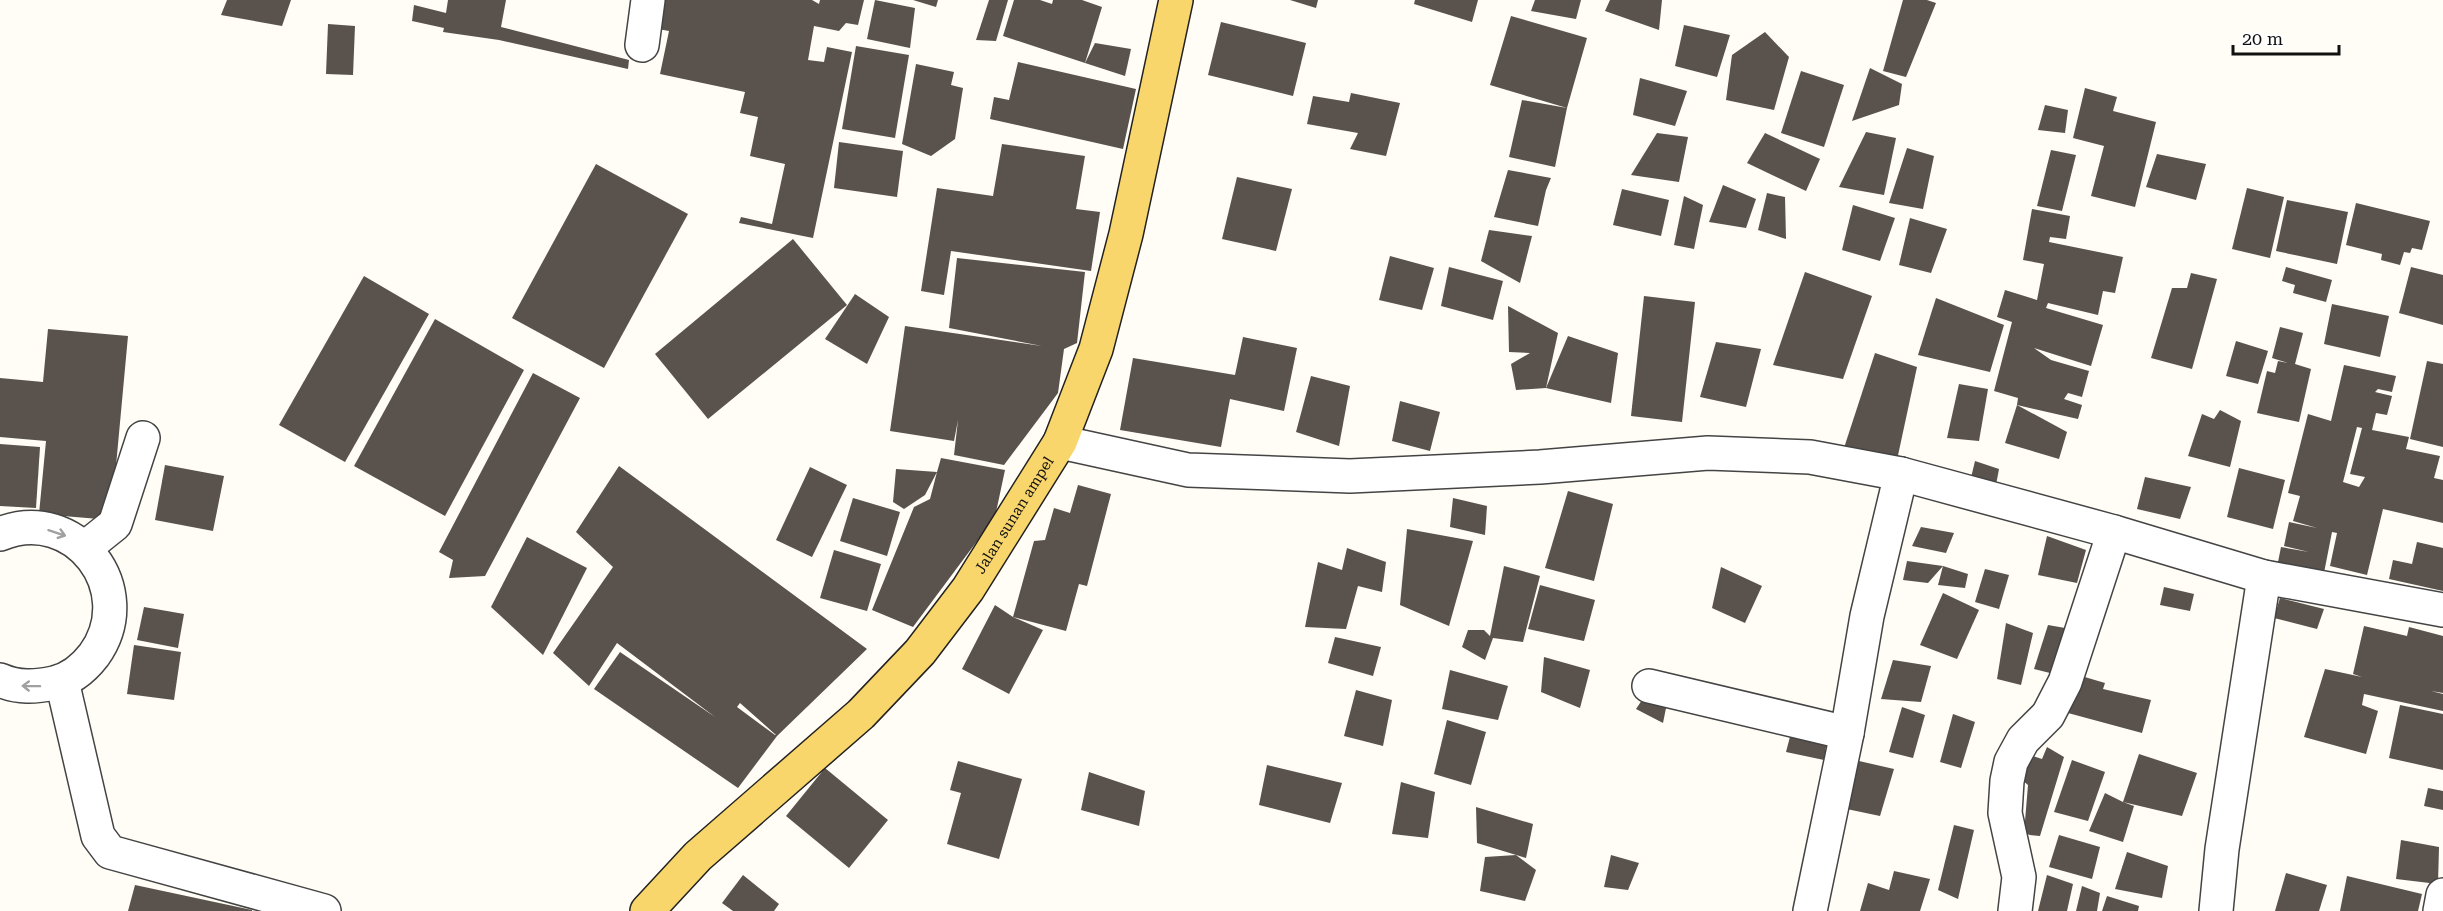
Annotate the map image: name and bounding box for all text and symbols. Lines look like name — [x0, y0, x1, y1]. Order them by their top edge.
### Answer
scale bar — [2233, 18, 2340, 56]
text: 20 m — [2242, 28, 2283, 49]
street label: Jalan sunan ampel — [971, 453, 1058, 577]
one-way arrow — [47, 528, 66, 539]
one-way arrow — [21, 680, 41, 692]

